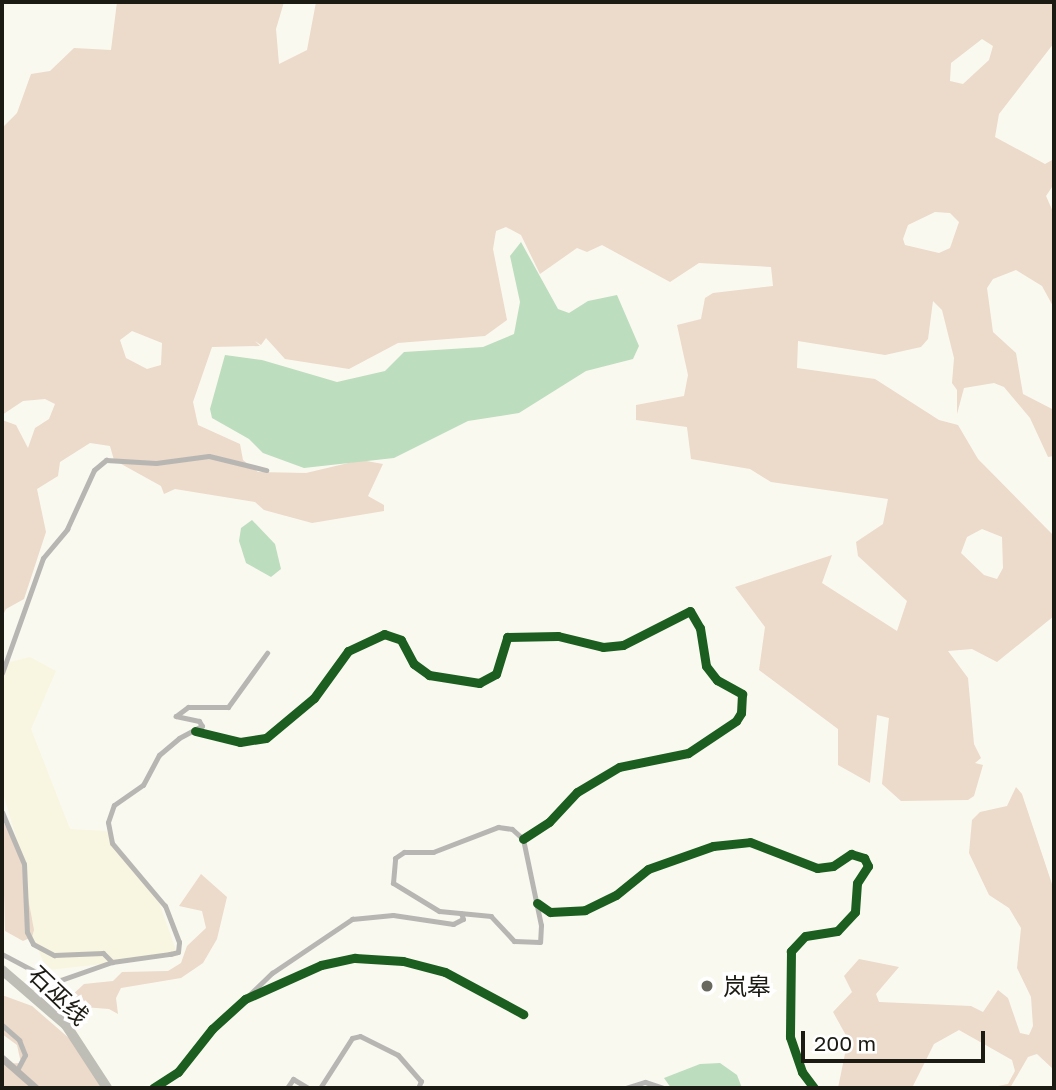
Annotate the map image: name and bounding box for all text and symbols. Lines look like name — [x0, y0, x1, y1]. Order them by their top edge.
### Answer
street label: 石巫线 — [23, 960, 95, 1030]
place label: 岚皋 — [723, 972, 771, 1000]
marker: 岚皋 — [697, 976, 717, 996]
scale bar — [804, 1016, 988, 1060]
text: 200 m — [814, 1030, 876, 1056]

